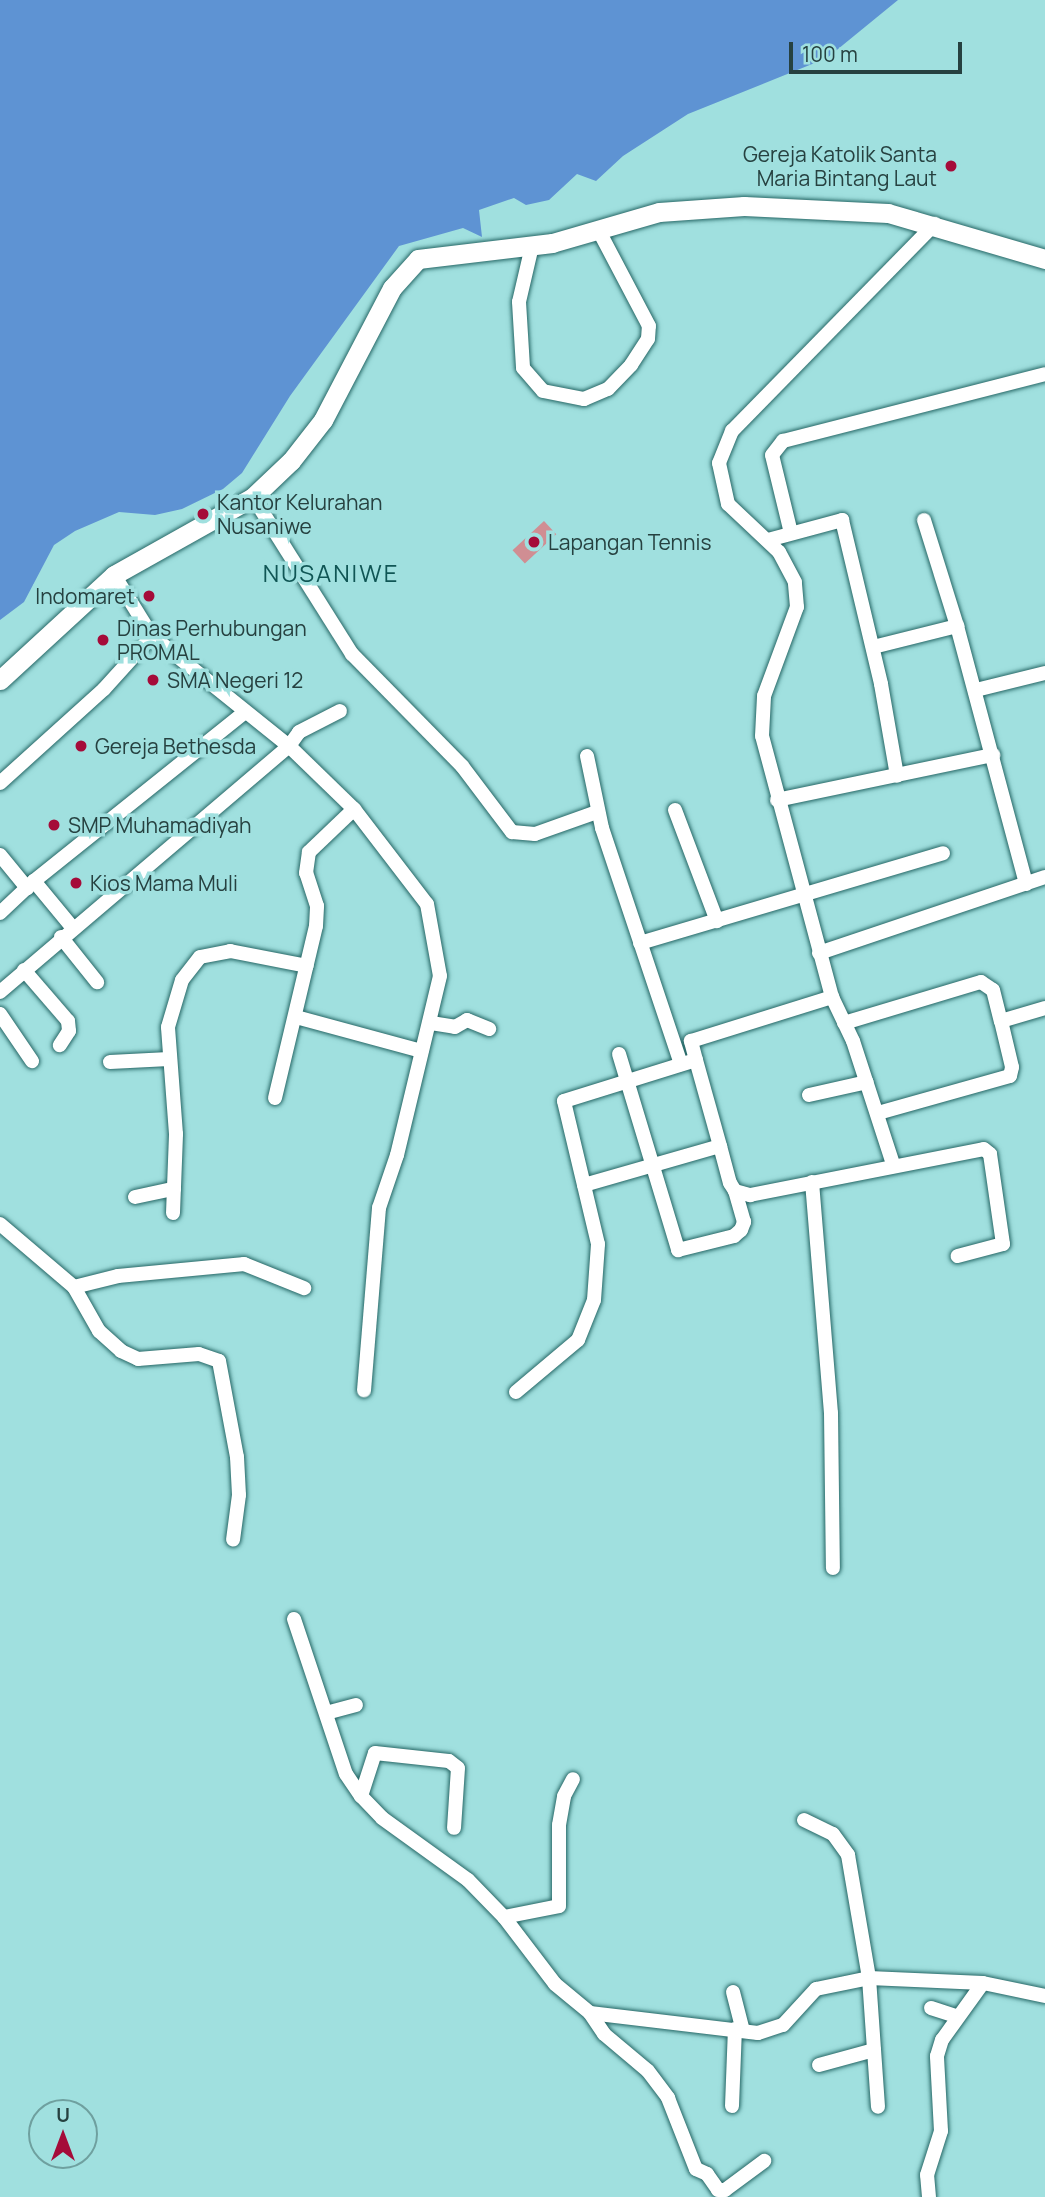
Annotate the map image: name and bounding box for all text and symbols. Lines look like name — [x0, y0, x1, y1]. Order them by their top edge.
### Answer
scale bar — [793, 28, 966, 72]
text: 100 m — [802, 40, 858, 68]
place label: Gereja Katolik Santa Maria Bintang Laut — [743, 141, 937, 191]
marker: Gereja Katolik Santa Maria Bintang Laut — [943, 158, 959, 174]
place label: Kantor Kelurahan Nusaniwe — [217, 489, 382, 539]
marker: Kantor Kelurahan Nusaniwe — [195, 506, 211, 522]
place label: Lapangan Tennis — [548, 529, 711, 555]
marker: Lapangan Tennis — [526, 534, 542, 550]
district label: NUSANIWE — [264, 559, 398, 587]
place label: Indomaret — [35, 583, 135, 609]
marker: Indomaret — [141, 588, 157, 604]
place label: Dinas Perhubungan PROMAL — [117, 615, 307, 665]
marker: Dinas Perhubungan PROMAL — [95, 632, 111, 648]
place label: SMA Negeri 12 — [167, 667, 303, 693]
marker: SMA Negeri 12 — [145, 672, 161, 688]
place label: Gereja Bethesda — [95, 733, 256, 759]
marker: Gereja Bethesda — [73, 738, 89, 754]
place label: SMP Muhamadiyah — [68, 812, 251, 838]
marker: SMP Muhamadiyah — [46, 817, 62, 833]
place label: Kios Mama Muli — [90, 870, 238, 896]
marker: Kios Mama Muli — [68, 875, 84, 891]
north arrow — [28, 2099, 98, 2169]
text: U — [56, 2102, 70, 2128]

